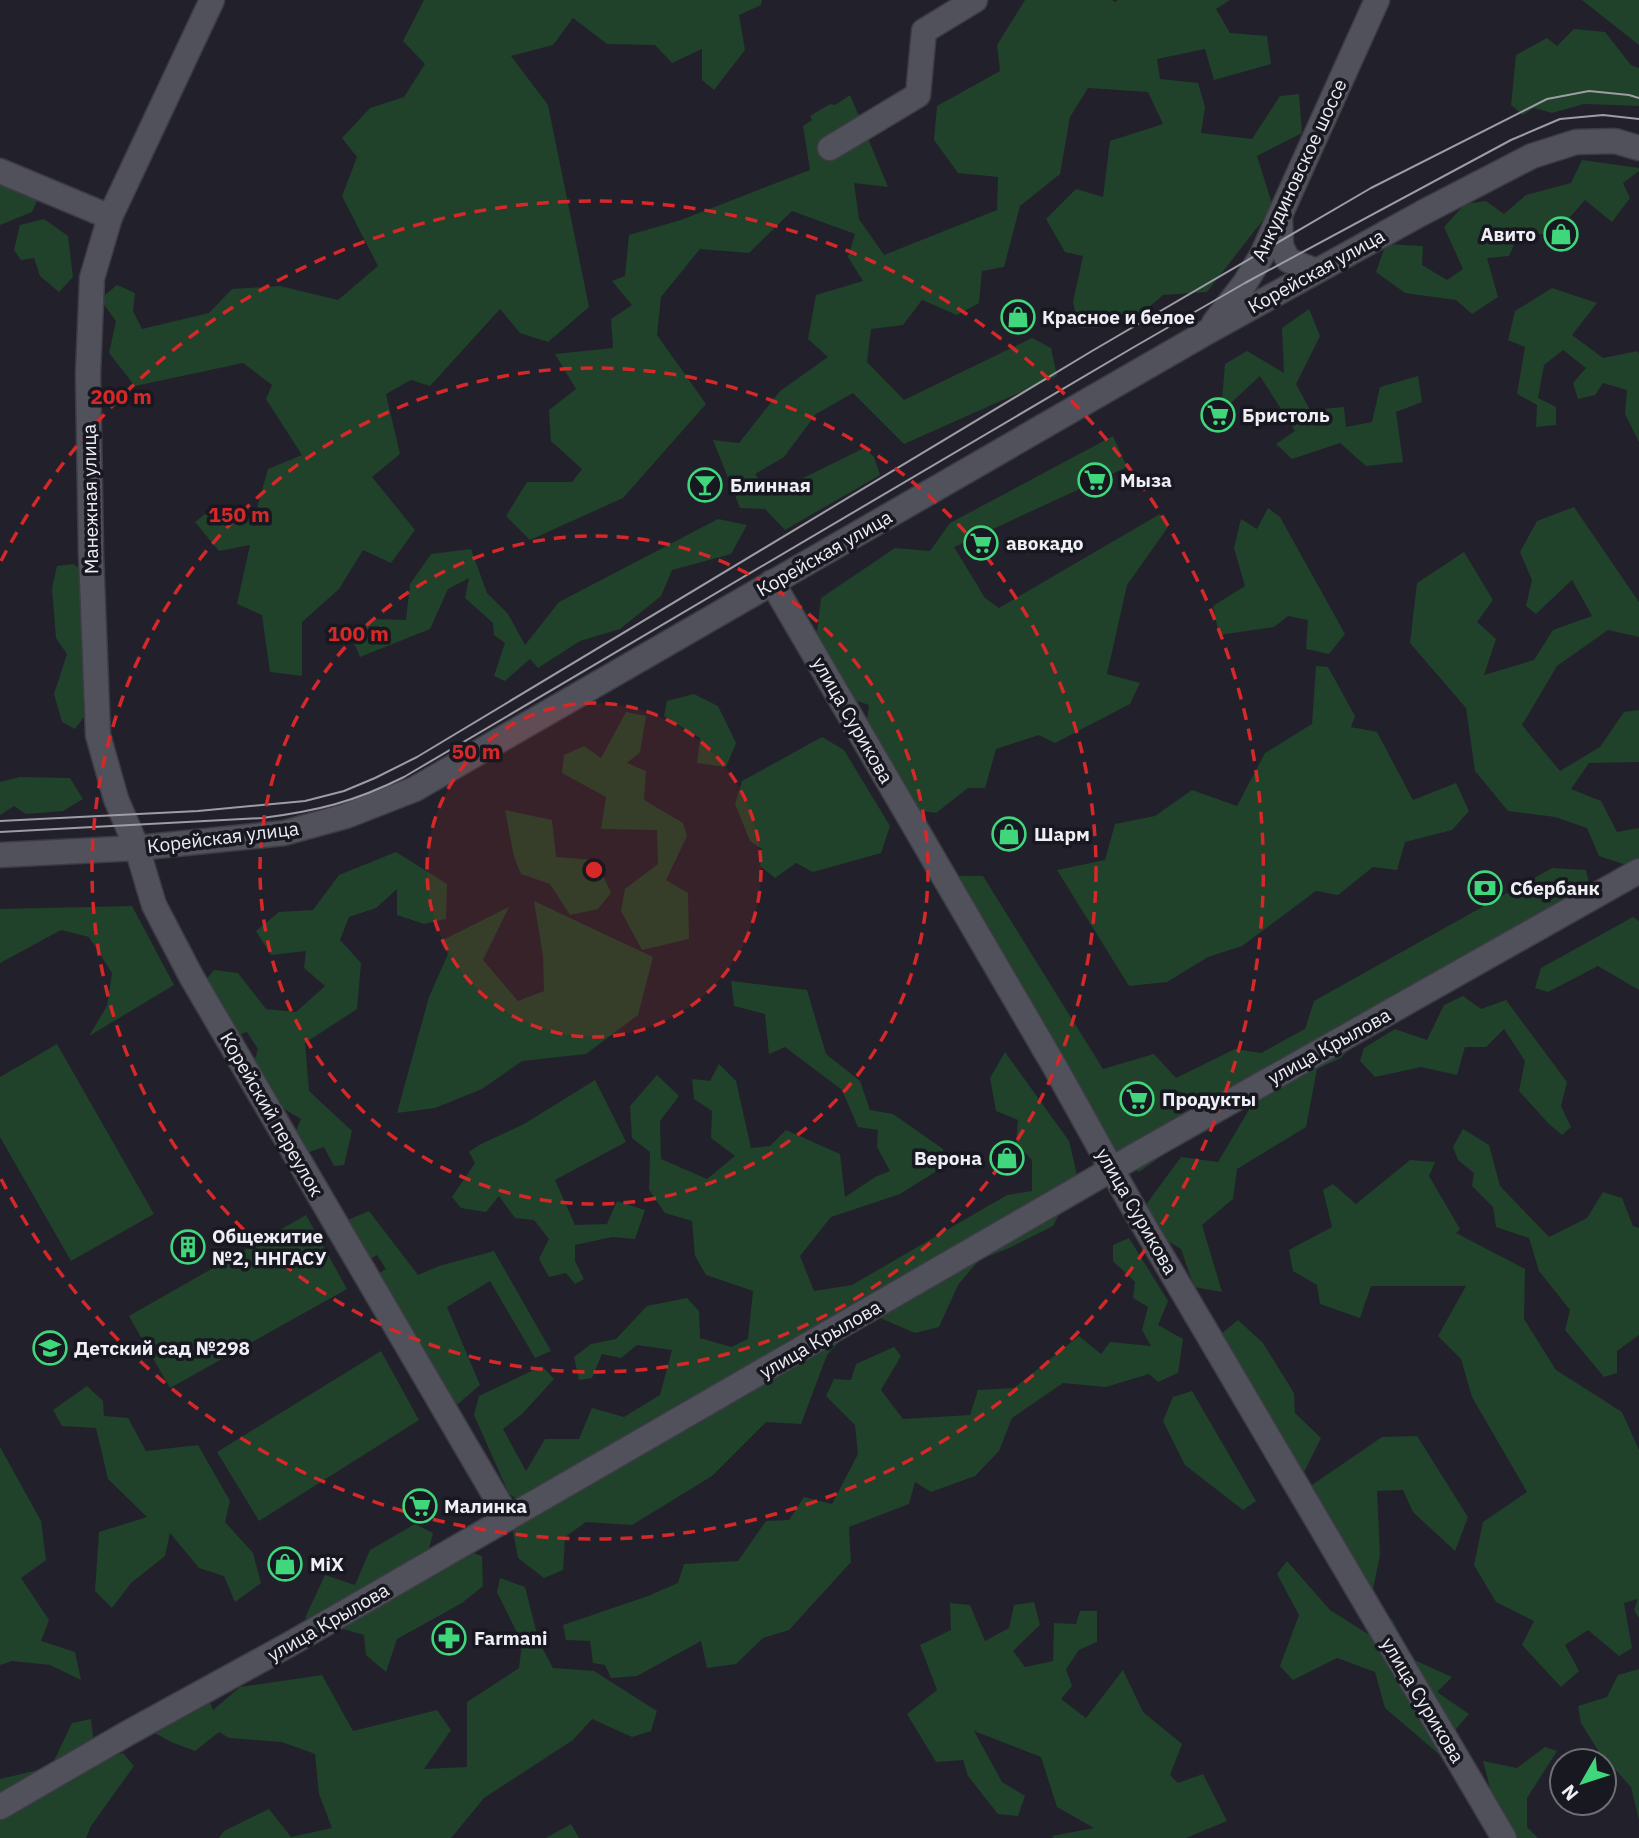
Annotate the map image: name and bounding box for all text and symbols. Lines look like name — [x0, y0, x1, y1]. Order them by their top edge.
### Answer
street label: Анкудиновское шоссе — [1246, 75, 1352, 265]
shop icon: Авито — [1542, 215, 1580, 253]
place label: Авито — [1480, 222, 1536, 246]
street label: Корейская улица — [1243, 224, 1389, 318]
shop icon: Красное и белое — [999, 298, 1037, 336]
place label: Красное и белое — [1042, 305, 1195, 329]
text: 200 m — [90, 382, 152, 410]
supermarket icon: Бристоль — [1199, 396, 1237, 434]
place label: Бристоль — [1242, 403, 1330, 427]
street label: Манежная улица — [77, 424, 103, 574]
supermarket icon: Мыза — [1076, 461, 1114, 499]
bar icon: Блинная — [686, 466, 724, 504]
place label: Мыза — [1120, 468, 1172, 492]
place label: Блинная — [730, 473, 811, 497]
text: 150 m — [208, 500, 270, 528]
street label: Корейская улица — [752, 504, 896, 602]
supermarket icon: авокадо — [962, 524, 1000, 562]
place label: авокадо — [1006, 531, 1084, 555]
text: 100 m — [327, 619, 389, 647]
street label: улица Сурикова — [807, 652, 899, 788]
text: 50 m — [452, 737, 500, 765]
shop icon: Шарм — [990, 815, 1028, 853]
street label: Корейская улица — [146, 816, 300, 858]
place label: Шарм — [1034, 822, 1090, 846]
centre of rings — [582, 858, 606, 882]
bank icon: Сбербанк — [1466, 869, 1504, 907]
place label: Сбербанк — [1510, 876, 1600, 900]
street label: улица Крылова — [1263, 1002, 1395, 1090]
street label: Корейский переулок — [215, 1028, 329, 1200]
supermarket icon: Продукты — [1118, 1080, 1156, 1118]
place label: Продукты — [1162, 1087, 1256, 1111]
shop icon: Верона — [988, 1139, 1026, 1177]
street label: улица Сурикова — [1091, 1143, 1183, 1279]
place label: Верона — [914, 1146, 982, 1170]
place label: Общежитие №2, ННГАСУ — [212, 1224, 326, 1270]
building icon: Общежитие №2, ННГАСУ — [169, 1228, 207, 1266]
street label: улица Крылова — [755, 1294, 885, 1384]
school or university icon: Детский сад №298 — [31, 1329, 69, 1367]
place label: Детский сад №298 — [74, 1336, 250, 1360]
supermarket icon: Малинка — [401, 1487, 439, 1525]
place label: Малинка — [444, 1494, 527, 1518]
shop icon: MiX — [266, 1545, 304, 1583]
place label: MiX — [310, 1552, 344, 1576]
street label: улица Крылова — [263, 1577, 393, 1667]
pharmacy icon: Farmani — [430, 1619, 468, 1657]
place label: Farmani — [474, 1626, 547, 1650]
street label: улица Сурикова — [1376, 1633, 1470, 1767]
north arrow — [1548, 1747, 1618, 1817]
text: N — [1556, 1780, 1583, 1806]

